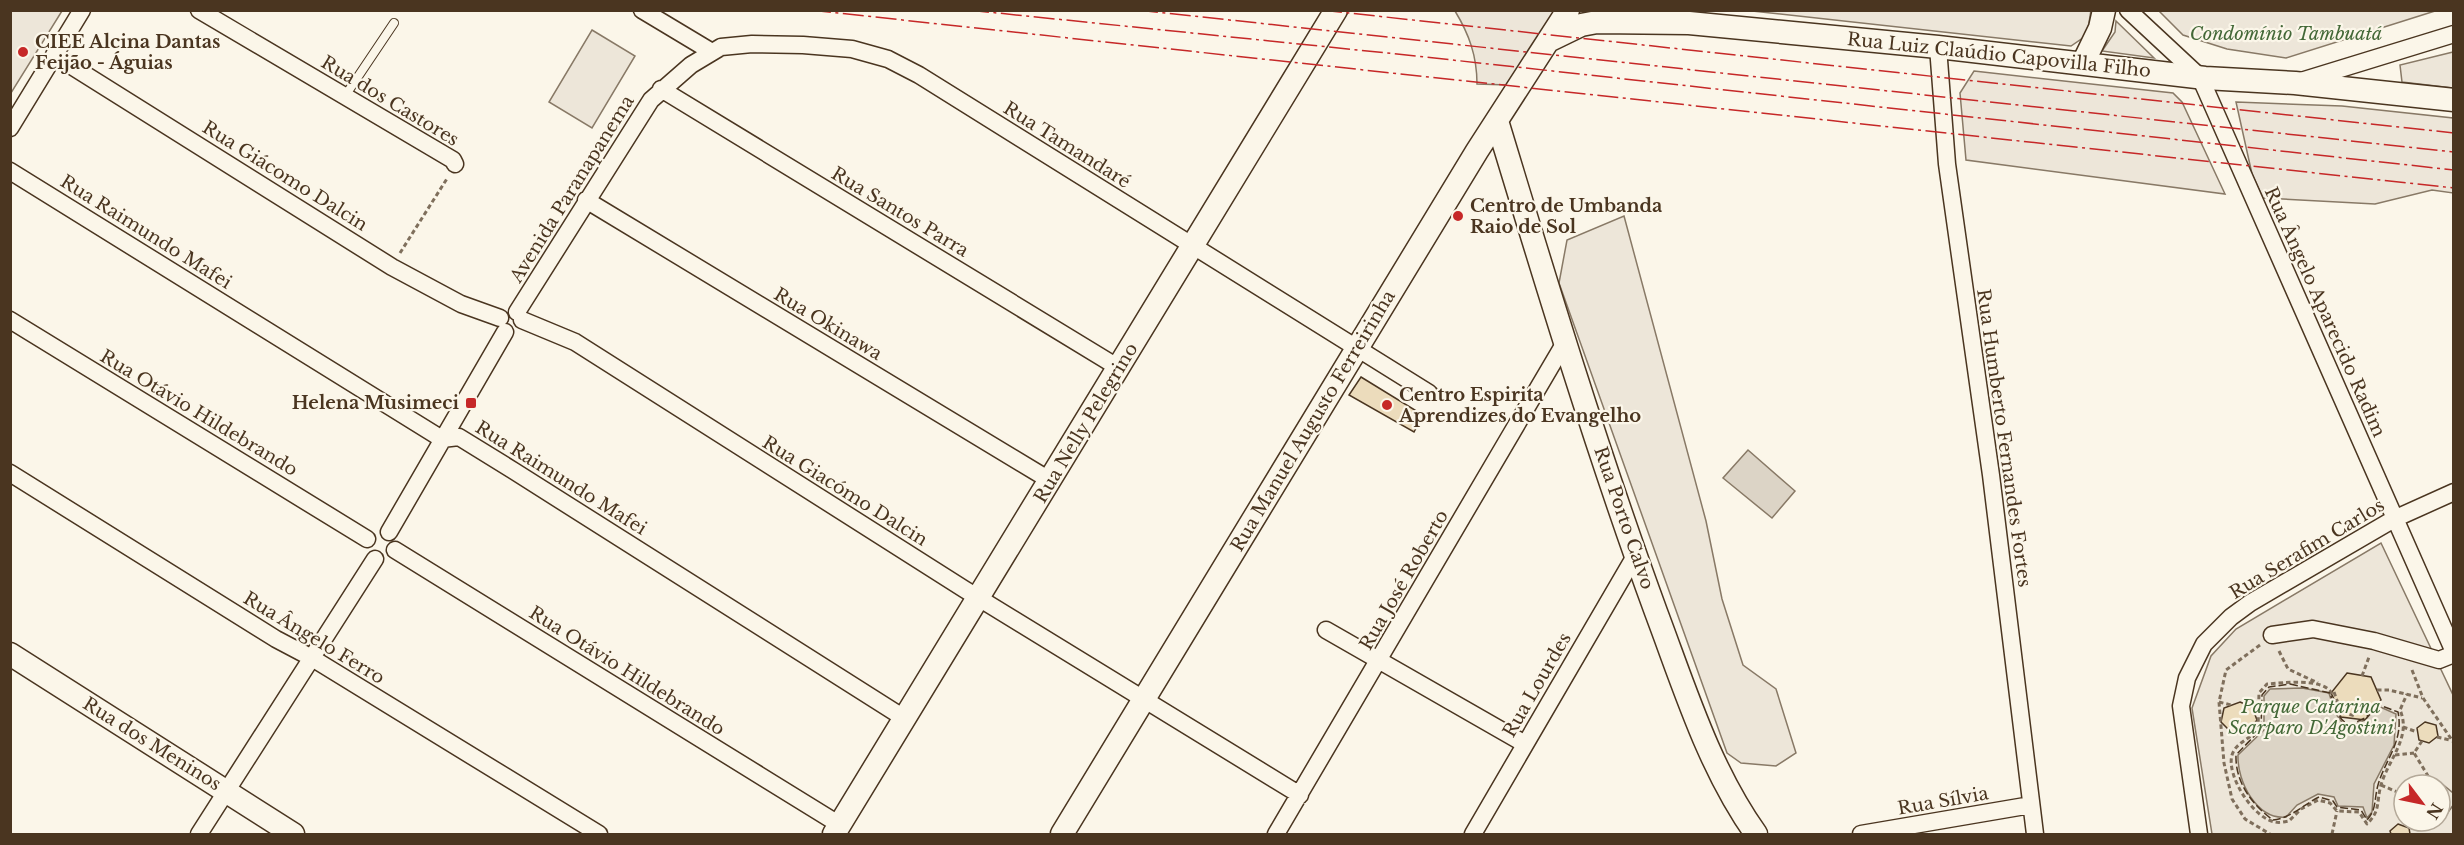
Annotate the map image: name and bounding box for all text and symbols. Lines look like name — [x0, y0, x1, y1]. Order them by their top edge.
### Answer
park label: Condomínio Tambuatá — [2190, 23, 2382, 45]
street label: Rua Luiz Claúdio Capovilla Filho — [1846, 28, 2152, 82]
place label: CIEE Alcina Dantas Feijão - Águias — [35, 31, 220, 74]
marker: CIEE Alcina Dantas Feijão - Águias — [16, 45, 30, 59]
street label: Rua dos Castores — [317, 51, 463, 151]
street label: Avenida Paranapanema — [505, 91, 639, 288]
street label: Rua Tamandaré — [999, 97, 1135, 193]
street label: Rua Giácomo Dalcin — [198, 116, 372, 236]
street label: Rua Santos Parra — [827, 162, 973, 262]
street label: Rua Raimundo Mafei — [56, 170, 236, 294]
street label: Rua Ângelo Aparecido Radim — [2260, 183, 2391, 440]
place label: Centro de Umbanda Raio de Sol — [1470, 195, 1663, 238]
marker: Centro de Umbanda Raio de Sol — [1451, 209, 1465, 223]
street label: Rua Okinawa — [770, 283, 886, 365]
street label: Rua Manuel Augusto Ferreirinha — [1226, 286, 1400, 556]
street label: Rua Humberto Fernandes Fortes — [1972, 287, 2036, 589]
street label: Rua Nelly Pelegrino — [1029, 339, 1143, 507]
street label: Rua Otávio Hildebrando — [96, 345, 302, 481]
place label: Centro Espirita Aprendizes do Evangelho — [1398, 384, 1641, 427]
place label: Helena Musimeci — [292, 392, 459, 414]
marker: Helena Musimeci — [464, 396, 478, 410]
marker: Centro Espirita Aprendizes do Evangelho — [1380, 398, 1394, 412]
street label: Rua Raimundo Mafei — [471, 416, 651, 540]
street label: Rua Giacómo Dalcin — [758, 431, 932, 551]
street label: Rua Porto Calvo — [1589, 444, 1659, 592]
street label: Rua Serafim Carlos — [2226, 494, 2388, 604]
street label: Rua José Roberto — [1355, 506, 1453, 654]
street label: Rua Ângelo Ferro — [239, 586, 389, 689]
street label: Rua Otávio Hildebrando — [525, 602, 729, 740]
street label: Rua Lourdes — [1498, 629, 1576, 741]
street label: Rua dos Meninos — [79, 693, 225, 795]
park label: Parque Catarina Scarparo D'Agostini — [2228, 696, 2395, 739]
north arrow — [2392, 773, 2452, 833]
street label: Rua Sílvia — [1896, 782, 1990, 820]
text: N — [2422, 799, 2447, 823]

